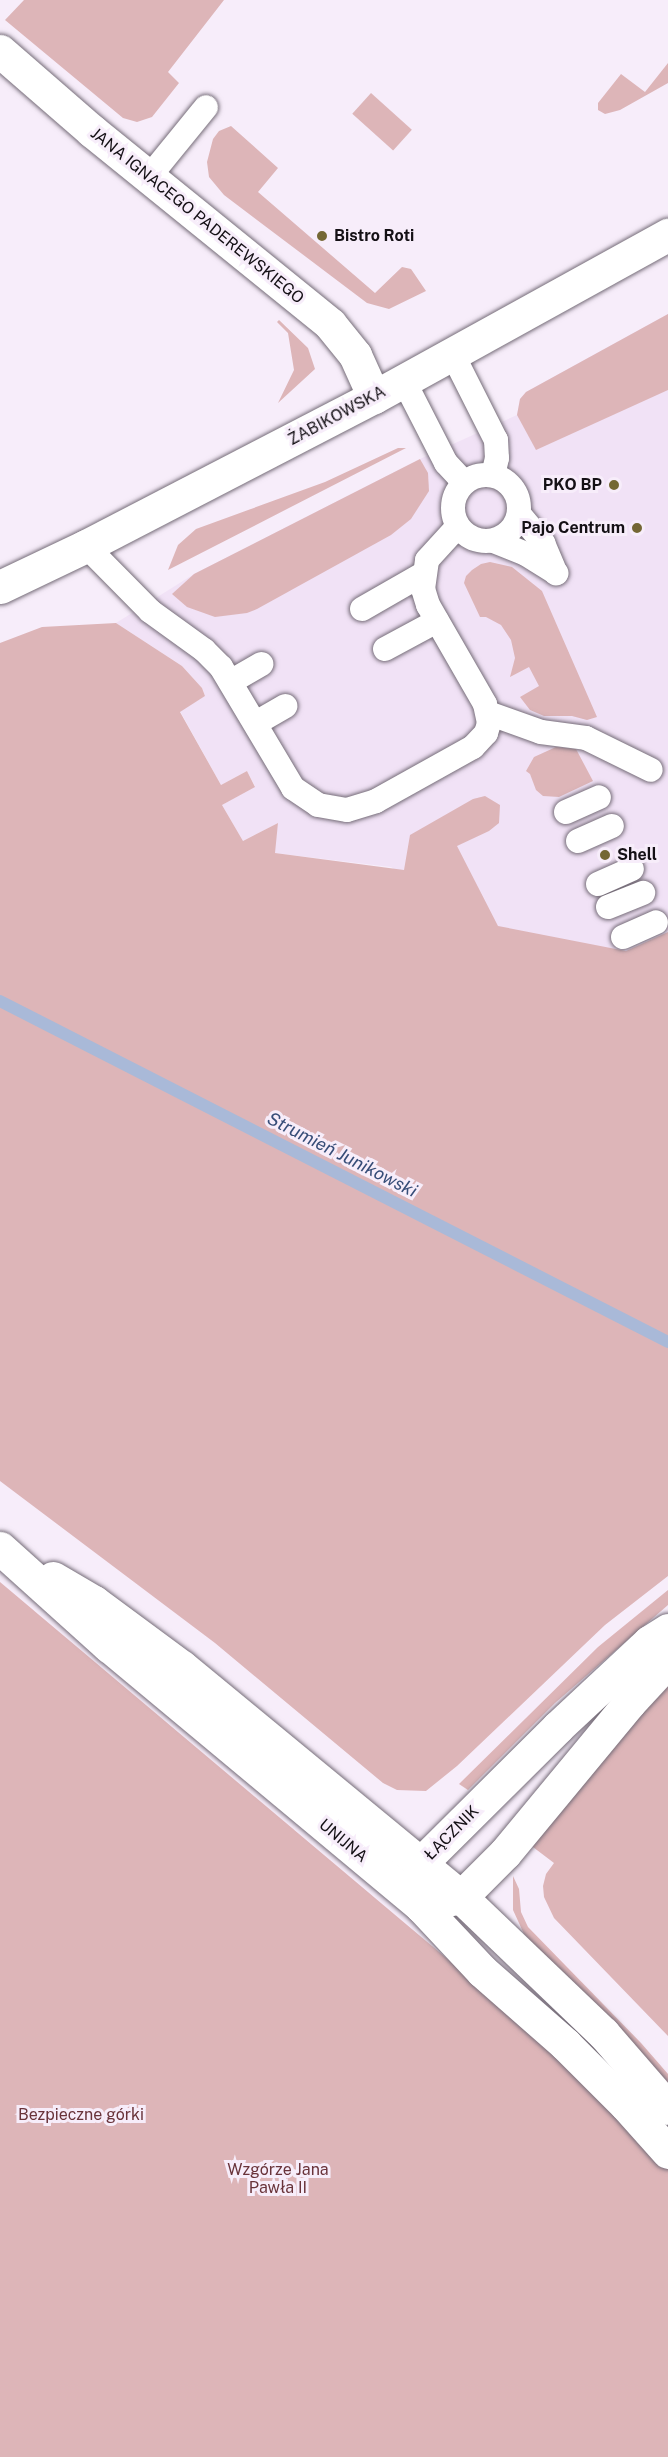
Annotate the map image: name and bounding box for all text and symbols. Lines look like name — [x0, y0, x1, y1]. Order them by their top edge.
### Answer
street label: JANA IGNACEGO PADEREWSKIEGO — [87, 124, 307, 308]
place label: Bistro Roti — [334, 226, 414, 246]
marker: Bistro Roti — [315, 229, 329, 243]
street label: ŻABIKOWSKA — [285, 382, 389, 450]
place label: PKO BP — [543, 475, 602, 495]
marker: PKO BP — [607, 478, 621, 492]
place label: Pajo Centrum — [521, 518, 625, 538]
marker: Pajo Centrum — [630, 521, 644, 535]
place label: Shell — [617, 845, 657, 865]
marker: Shell — [598, 848, 612, 862]
water label: Strumień Junikowski — [263, 1108, 421, 1202]
street label: ŁĄCZNIK — [421, 1802, 483, 1864]
street label: UNIJNA — [315, 1815, 371, 1867]
park label: Bezpieczne górki — [18, 2105, 144, 2125]
park label: Wzgórze Jana Pawła II — [227, 2160, 329, 2198]

